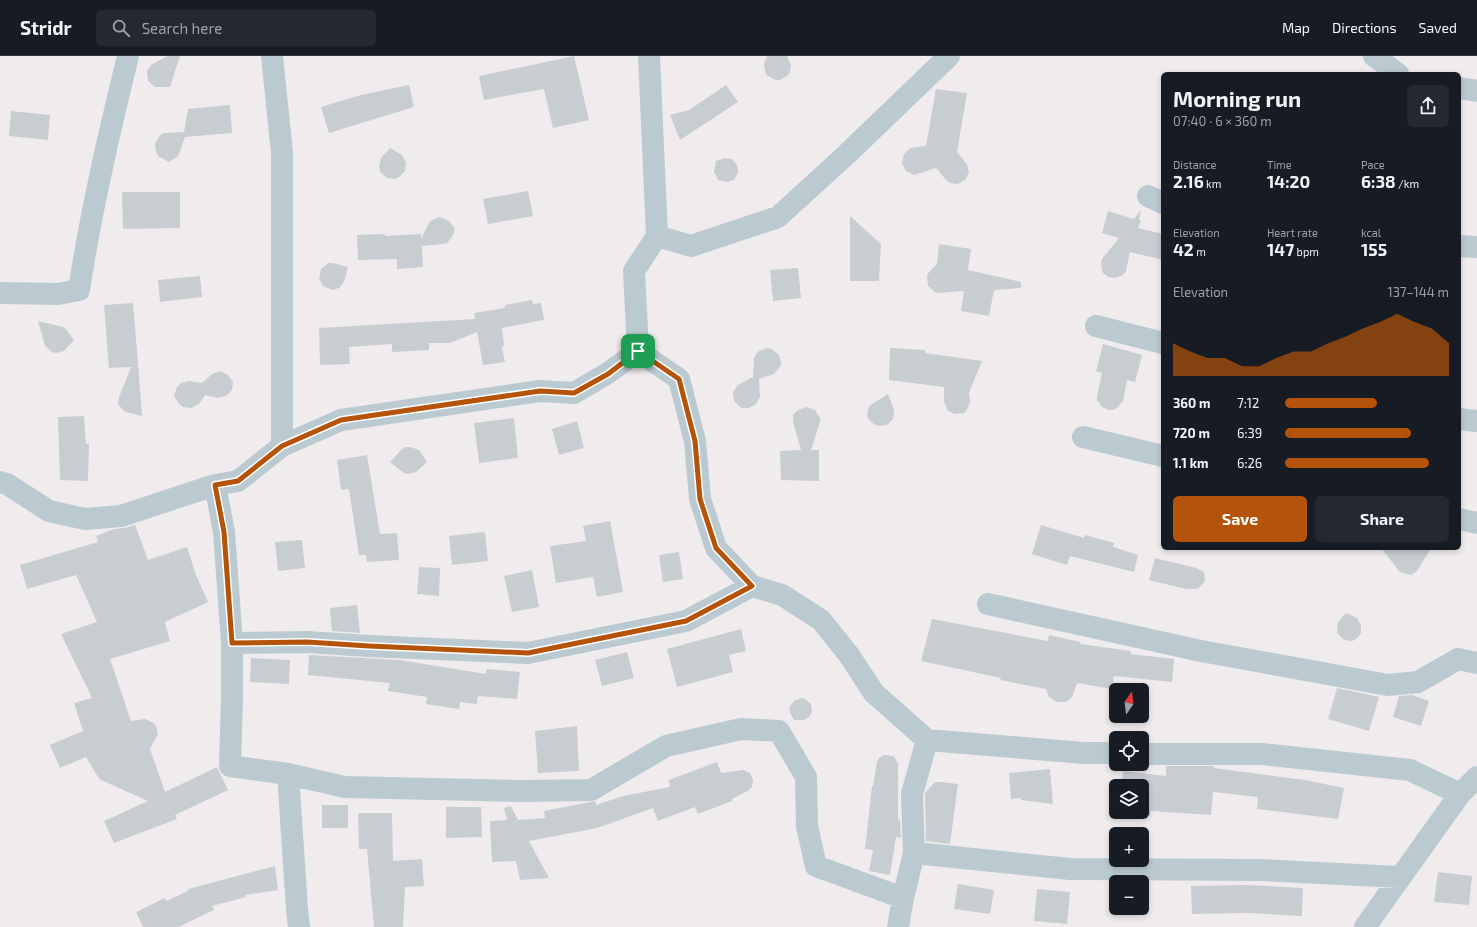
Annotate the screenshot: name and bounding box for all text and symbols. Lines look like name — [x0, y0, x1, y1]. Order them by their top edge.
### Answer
search box — [96, 10, 376, 46]
text: Stridr — [20, 16, 72, 39]
icon: search — [110, 17, 132, 39]
text: Search here — [142, 19, 222, 37]
text: Map — [1282, 19, 1310, 36]
text: Directions — [1332, 19, 1397, 36]
text: Saved — [1419, 19, 1457, 36]
text: Morning run — [1173, 85, 1301, 111]
button: share — [1407, 85, 1449, 127]
text: 07:40 · 6 × 360 m — [1173, 113, 1272, 129]
text: Distance — [1173, 158, 1216, 171]
text: Time — [1267, 158, 1292, 171]
text: Pace — [1361, 158, 1385, 171]
text: 2.16 — [1173, 171, 1204, 191]
text: 14:20 — [1267, 171, 1310, 191]
text: 6:38 — [1361, 171, 1396, 191]
text: km — [1204, 177, 1221, 190]
text: /km — [1396, 177, 1419, 190]
text: Elevation — [1173, 226, 1220, 239]
text: Heart rate — [1267, 226, 1318, 239]
text: kcal — [1361, 226, 1381, 239]
text: 42 — [1173, 239, 1194, 259]
text: 147 — [1267, 239, 1294, 259]
text: 155 — [1361, 239, 1387, 259]
text: m — [1194, 245, 1206, 258]
text: bpm — [1294, 245, 1319, 258]
text: Elevation — [1173, 284, 1228, 300]
text: 137–144 m — [1387, 284, 1449, 300]
pin — [621, 334, 655, 368]
icon: arrive — [627, 340, 649, 362]
text: 360 m — [1173, 395, 1211, 411]
text: 7:12 — [1237, 395, 1259, 411]
text: 720 m — [1173, 425, 1210, 441]
text: 6:39 — [1237, 425, 1262, 441]
text: 1.1 km — [1173, 455, 1208, 471]
text: 6:26 — [1237, 455, 1262, 471]
button: Save — [1173, 496, 1307, 542]
button: Share — [1315, 496, 1449, 542]
north arrow — [1109, 683, 1149, 723]
map controls — [1109, 683, 1149, 915]
button: locate — [1109, 731, 1149, 771]
button: layers — [1109, 779, 1149, 819]
button: + — [1109, 827, 1149, 867]
button: − — [1109, 875, 1149, 915]

